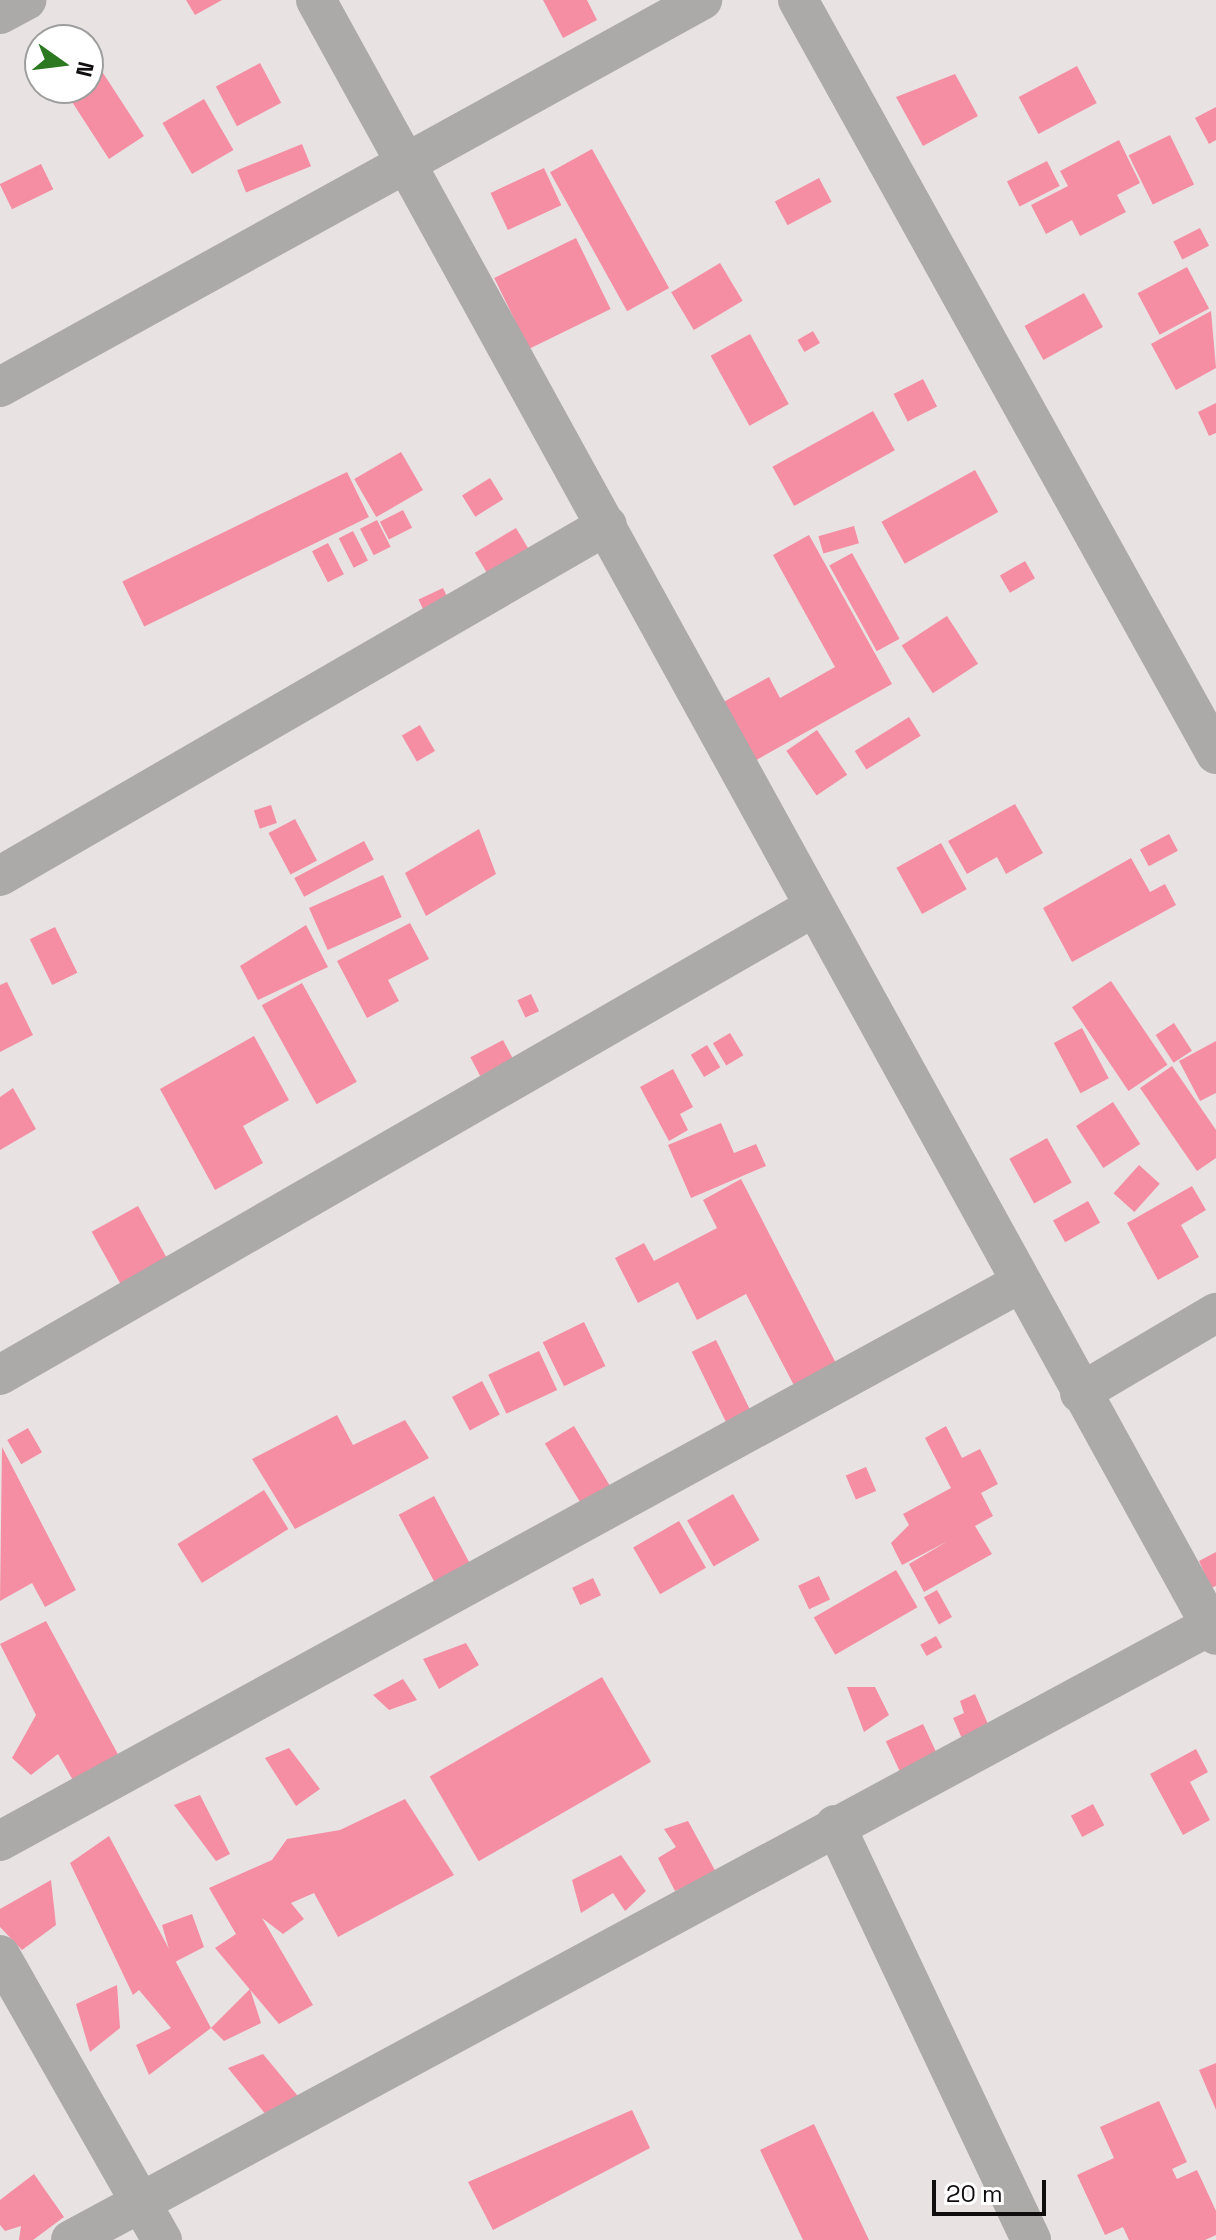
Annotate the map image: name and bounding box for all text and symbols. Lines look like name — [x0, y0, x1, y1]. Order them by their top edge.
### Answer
north arrow — [24, 24, 104, 104]
text: N — [70, 59, 101, 80]
scale bar — [936, 2164, 1050, 2214]
text: 20 m — [946, 2178, 1003, 2209]

